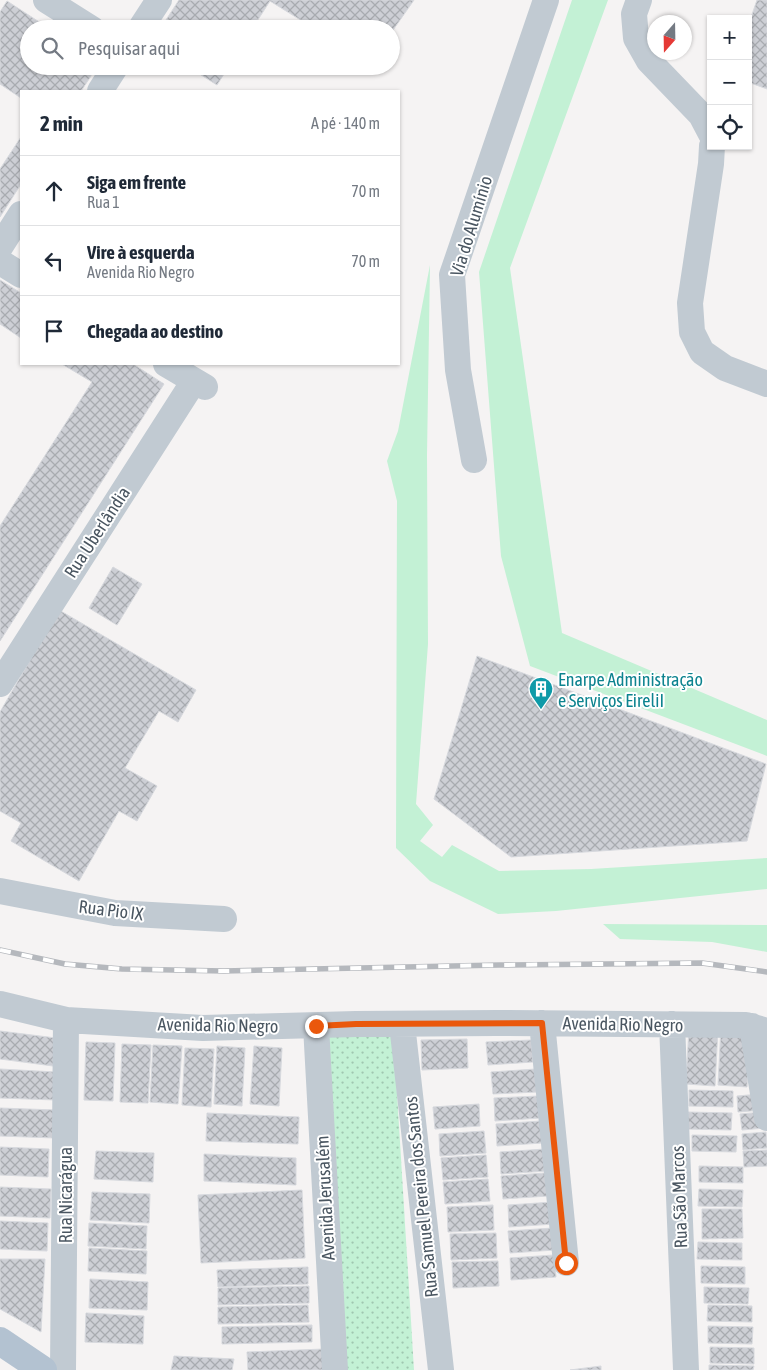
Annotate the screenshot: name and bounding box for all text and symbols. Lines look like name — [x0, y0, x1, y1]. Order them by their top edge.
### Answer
north arrow — [647, 15, 692, 60]
map controls — [707, 15, 752, 150]
button: + — [707, 15, 752, 60]
search box — [20, 20, 400, 75]
icon: search — [38, 34, 66, 62]
text: Pesquisar aqui — [78, 37, 180, 59]
button: − — [707, 60, 752, 105]
button: locate — [707, 105, 752, 150]
text: 2 min — [40, 111, 83, 135]
text: A pé · 140 m — [311, 114, 380, 132]
text: Siga em frente — [87, 171, 186, 193]
street label: Via do Alumínio — [446, 173, 496, 279]
icon: ahead — [40, 177, 68, 205]
text: 70 m — [351, 182, 380, 200]
text: Rua 1 — [87, 193, 120, 211]
text: Vire à esquerda — [87, 241, 195, 263]
icon: left — [40, 247, 68, 275]
text: 70 m — [351, 252, 380, 270]
text: Avenida Rio Negro — [87, 263, 194, 281]
icon: arrive — [40, 317, 68, 345]
text: Chegada ao destino — [87, 320, 223, 342]
street label: Rua Uberlândia — [60, 483, 134, 581]
place label: Enarpe Administração e Serviços EireliI — [558, 669, 703, 711]
building icon: Enarpe Administração e Serviços EireliI — [528, 676, 554, 710]
street label: Rua Pio IX — [78, 896, 145, 924]
street label: Avenida Rio Negro — [562, 1012, 684, 1036]
street label: Avenida Rio Negro — [157, 1013, 279, 1037]
route end — [305, 1015, 328, 1038]
street label: Rua Samuel Pereira dos Santos — [400, 1095, 442, 1299]
street label: Avenida Jerusalém — [311, 1135, 339, 1261]
street label: Rua São Marcos — [667, 1145, 691, 1249]
street label: Rua Nicarágua — [55, 1147, 76, 1243]
route start — [555, 1252, 578, 1275]

